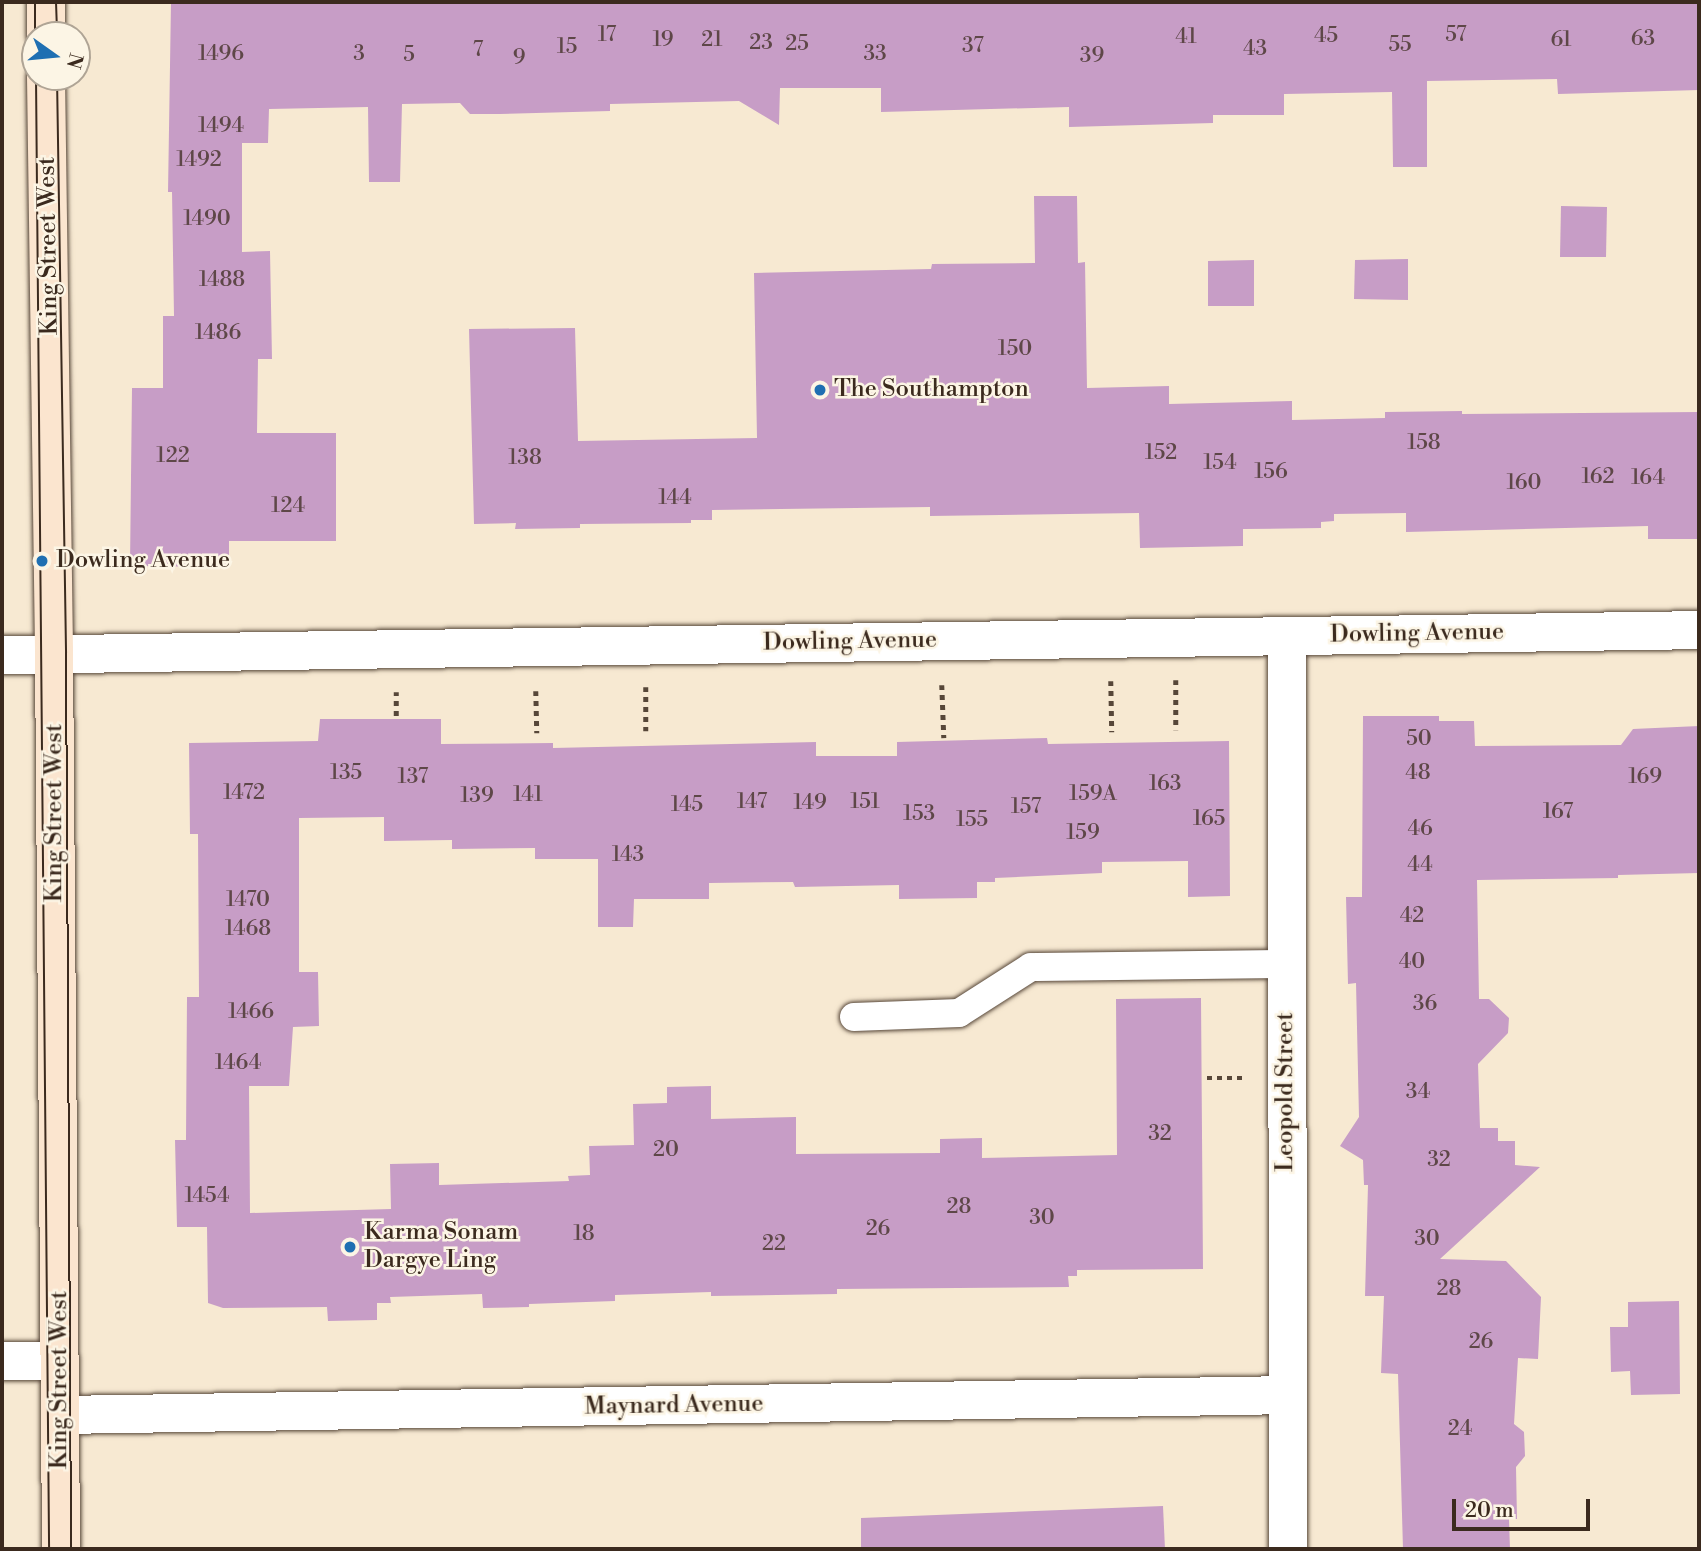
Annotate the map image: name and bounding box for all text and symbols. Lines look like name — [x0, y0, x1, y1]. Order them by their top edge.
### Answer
north arrow — [21, 21, 91, 91]
house number: 17 — [598, 22, 616, 48]
house number: 57 — [1445, 22, 1467, 48]
house number: 45 — [1314, 23, 1338, 49]
house number: 41 — [1175, 24, 1197, 50]
house number: 63 — [1631, 26, 1655, 52]
house number: 19 — [652, 27, 674, 53]
house number: 21 — [701, 27, 723, 53]
house number: 61 — [1550, 27, 1572, 53]
house number: 23 — [749, 30, 773, 56]
house number: 25 — [785, 31, 809, 57]
house number: 55 — [1388, 32, 1412, 58]
house number: 37 — [962, 33, 984, 59]
house number: 15 — [557, 34, 577, 60]
house number: 43 — [1243, 36, 1267, 62]
house number: 7 — [473, 37, 483, 63]
house number: 1496 — [198, 41, 244, 67]
house number: 3 — [353, 41, 365, 67]
house number: 33 — [863, 41, 887, 67]
house number: 5 — [403, 42, 415, 68]
house number: 39 — [1080, 43, 1104, 69]
house number: 9 — [513, 45, 525, 71]
text: N — [61, 51, 88, 71]
house number: 1494 — [198, 113, 244, 139]
house number: 1492 — [176, 147, 222, 173]
street label: King Street West — [33, 156, 65, 336]
house number: 1490 — [183, 206, 231, 232]
house number: 1488 — [199, 267, 245, 293]
house number: 1486 — [195, 320, 241, 346]
house number: 150 — [998, 336, 1032, 362]
place label: The Southampton — [834, 376, 1029, 404]
marker: The Southampton — [812, 382, 828, 398]
house number: 158 — [1407, 430, 1441, 456]
house number: 152 — [1145, 440, 1177, 466]
house number: 122 — [156, 443, 190, 469]
house number: 138 — [508, 445, 542, 471]
house number: 154 — [1203, 450, 1237, 476]
house number: 156 — [1254, 459, 1288, 485]
house number: 162 — [1582, 464, 1614, 490]
house number: 164 — [1631, 465, 1665, 491]
house number: 160 — [1507, 470, 1541, 496]
house number: 144 — [658, 485, 692, 511]
house number: 124 — [271, 493, 305, 519]
place label: Dowling Avenue — [56, 547, 230, 575]
marker: Dowling Avenue — [34, 553, 50, 569]
street label: Dowling Avenue — [1330, 618, 1504, 650]
street label: Dowling Avenue — [763, 626, 937, 658]
street label: King Street West — [41, 724, 69, 902]
house number: 50 — [1406, 726, 1432, 752]
house number: 135 — [330, 760, 362, 786]
house number: 48 — [1405, 760, 1431, 786]
house number: 137 — [398, 764, 428, 790]
house number: 169 — [1628, 764, 1662, 790]
house number: 163 — [1149, 771, 1181, 797]
house number: 1472 — [223, 780, 265, 806]
house number: 159A — [1069, 781, 1117, 807]
house number: 141 — [513, 782, 543, 808]
house number: 139 — [460, 783, 494, 809]
house number: 147 — [737, 789, 767, 815]
house number: 151 — [850, 789, 880, 815]
house number: 149 — [793, 790, 827, 816]
house number: 145 — [671, 792, 703, 818]
house number: 157 — [1011, 794, 1041, 820]
house number: 167 — [1543, 799, 1573, 825]
house number: 153 — [903, 801, 935, 827]
house number: 165 — [1193, 806, 1225, 832]
house number: 155 — [956, 807, 988, 833]
house number: 46 — [1407, 816, 1433, 842]
house number: 159 — [1066, 820, 1100, 846]
house number: 143 — [612, 842, 644, 868]
house number: 44 — [1407, 852, 1433, 878]
house number: 1470 — [226, 887, 270, 913]
house number: 42 — [1400, 903, 1424, 929]
house number: 1468 — [225, 916, 271, 942]
house number: 40 — [1399, 949, 1425, 975]
house number: 36 — [1413, 991, 1437, 1017]
house number: 1466 — [228, 999, 274, 1025]
street label: Leopold Street — [1272, 1012, 1300, 1172]
house number: 1464 — [215, 1050, 261, 1076]
house number: 34 — [1406, 1079, 1430, 1105]
house number: 32 — [1148, 1121, 1172, 1147]
house number: 20 — [653, 1137, 679, 1163]
house number: 32 — [1427, 1147, 1451, 1173]
house number: 1454 — [184, 1183, 230, 1209]
house number: 28 — [947, 1194, 971, 1220]
house number: 30 — [1029, 1205, 1055, 1231]
house number: 26 — [866, 1216, 890, 1242]
place label: Karma Sonam Dargye Ling — [364, 1219, 518, 1275]
house number: 18 — [573, 1221, 595, 1247]
house number: 30 — [1414, 1226, 1440, 1252]
house number: 22 — [762, 1231, 786, 1257]
marker: Karma Sonam Dargye Ling — [342, 1239, 358, 1255]
house number: 28 — [1437, 1276, 1461, 1302]
street label: King Street West — [46, 1291, 74, 1469]
house number: 26 — [1469, 1329, 1493, 1355]
street label: Maynard Avenue — [584, 1390, 764, 1422]
house number: 24 — [1448, 1416, 1472, 1442]
scale bar — [1456, 1484, 1594, 1528]
text: 20 m — [1465, 1498, 1514, 1524]

